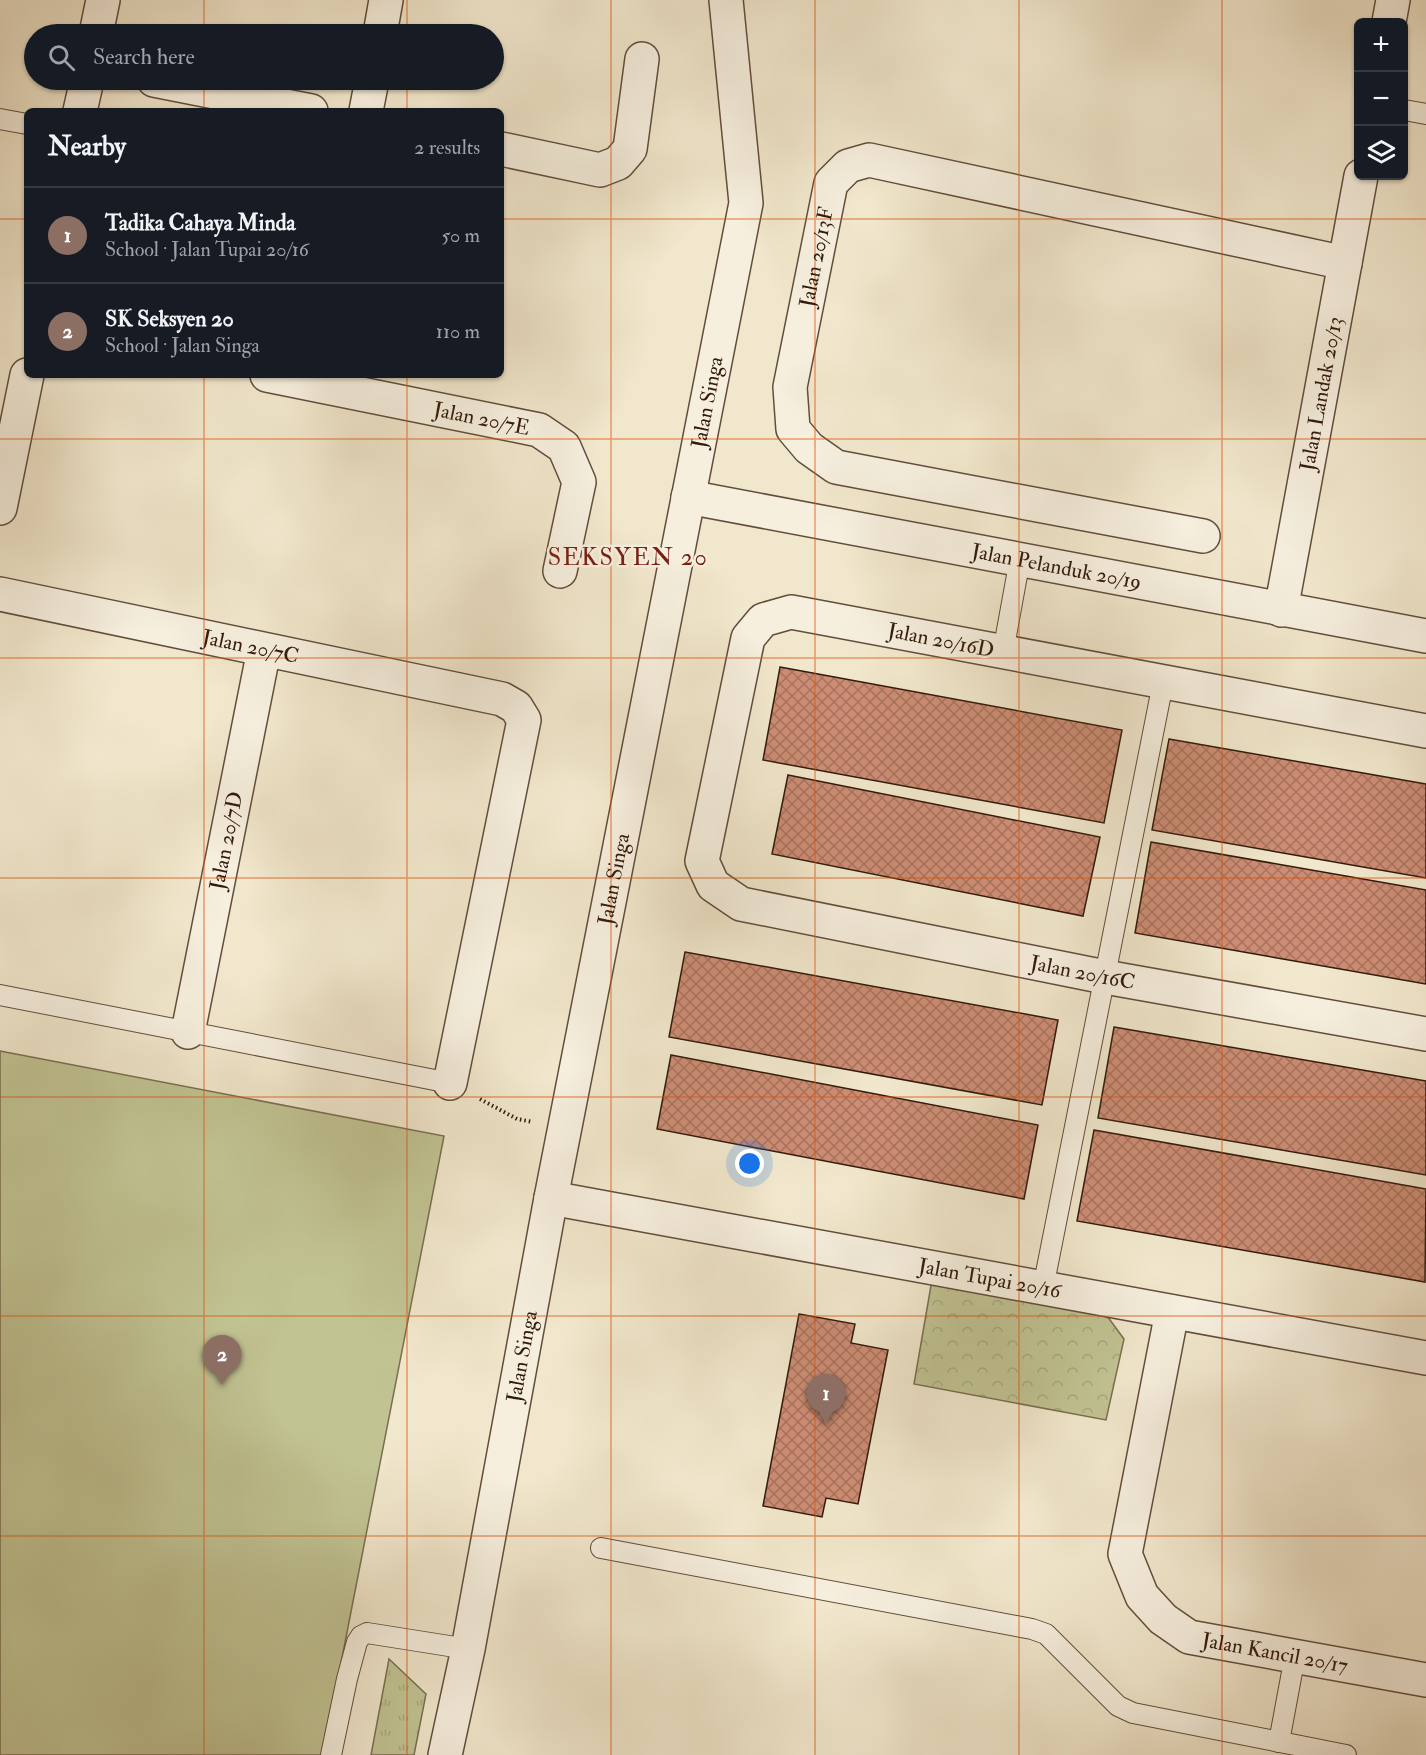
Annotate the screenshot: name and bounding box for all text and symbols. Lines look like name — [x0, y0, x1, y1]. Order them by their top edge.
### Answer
map controls — [1354, 18, 1408, 180]
button: + — [1354, 18, 1408, 72]
search box — [24, 24, 504, 90]
icon: search — [45, 41, 78, 74]
text: Search here — [93, 43, 195, 71]
button: − — [1354, 72, 1408, 126]
button: layers — [1354, 126, 1408, 180]
text: Nearby — [48, 131, 126, 163]
text: 2 results — [414, 135, 480, 160]
street label: Jalan 20/13F — [793, 205, 840, 311]
text: Tadika Cahaya Minda — [105, 209, 296, 237]
text: 1 — [64, 223, 71, 248]
text: 50 m — [441, 223, 480, 248]
text: School · Jalan Tupai 20/16 — [105, 237, 309, 262]
text: SK Seksyen 20 — [105, 305, 234, 333]
street label: Jalan Landak 20/13 — [1294, 314, 1349, 474]
text: 2 — [62, 319, 73, 344]
text: 110 m — [436, 319, 480, 344]
text: School · Jalan Singa — [105, 333, 260, 358]
street label: Jalan Singa — [685, 354, 730, 451]
street label: Jalan 20/7E — [430, 396, 532, 442]
street label: Jalan Pelanduk 20/19 — [968, 538, 1143, 596]
district label: SEKSYEN 20 — [548, 542, 708, 573]
street label: Jalan 20/16D — [884, 617, 996, 664]
street label: Jalan 20/7C — [199, 623, 301, 670]
street label: Jalan 20/7D — [203, 789, 250, 893]
street label: Jalan Singa — [592, 831, 636, 928]
street label: Jalan 20/16C — [1027, 949, 1137, 996]
your location — [735, 1149, 764, 1178]
street label: Jalan Tupai 20/16 — [915, 1252, 1064, 1305]
street label: Jalan Singa — [500, 1308, 544, 1406]
pin: 2 — [202, 1336, 242, 1385]
pin: 1 — [806, 1374, 846, 1424]
street label: Jalan Kancil 20/17 — [1199, 1626, 1350, 1680]

